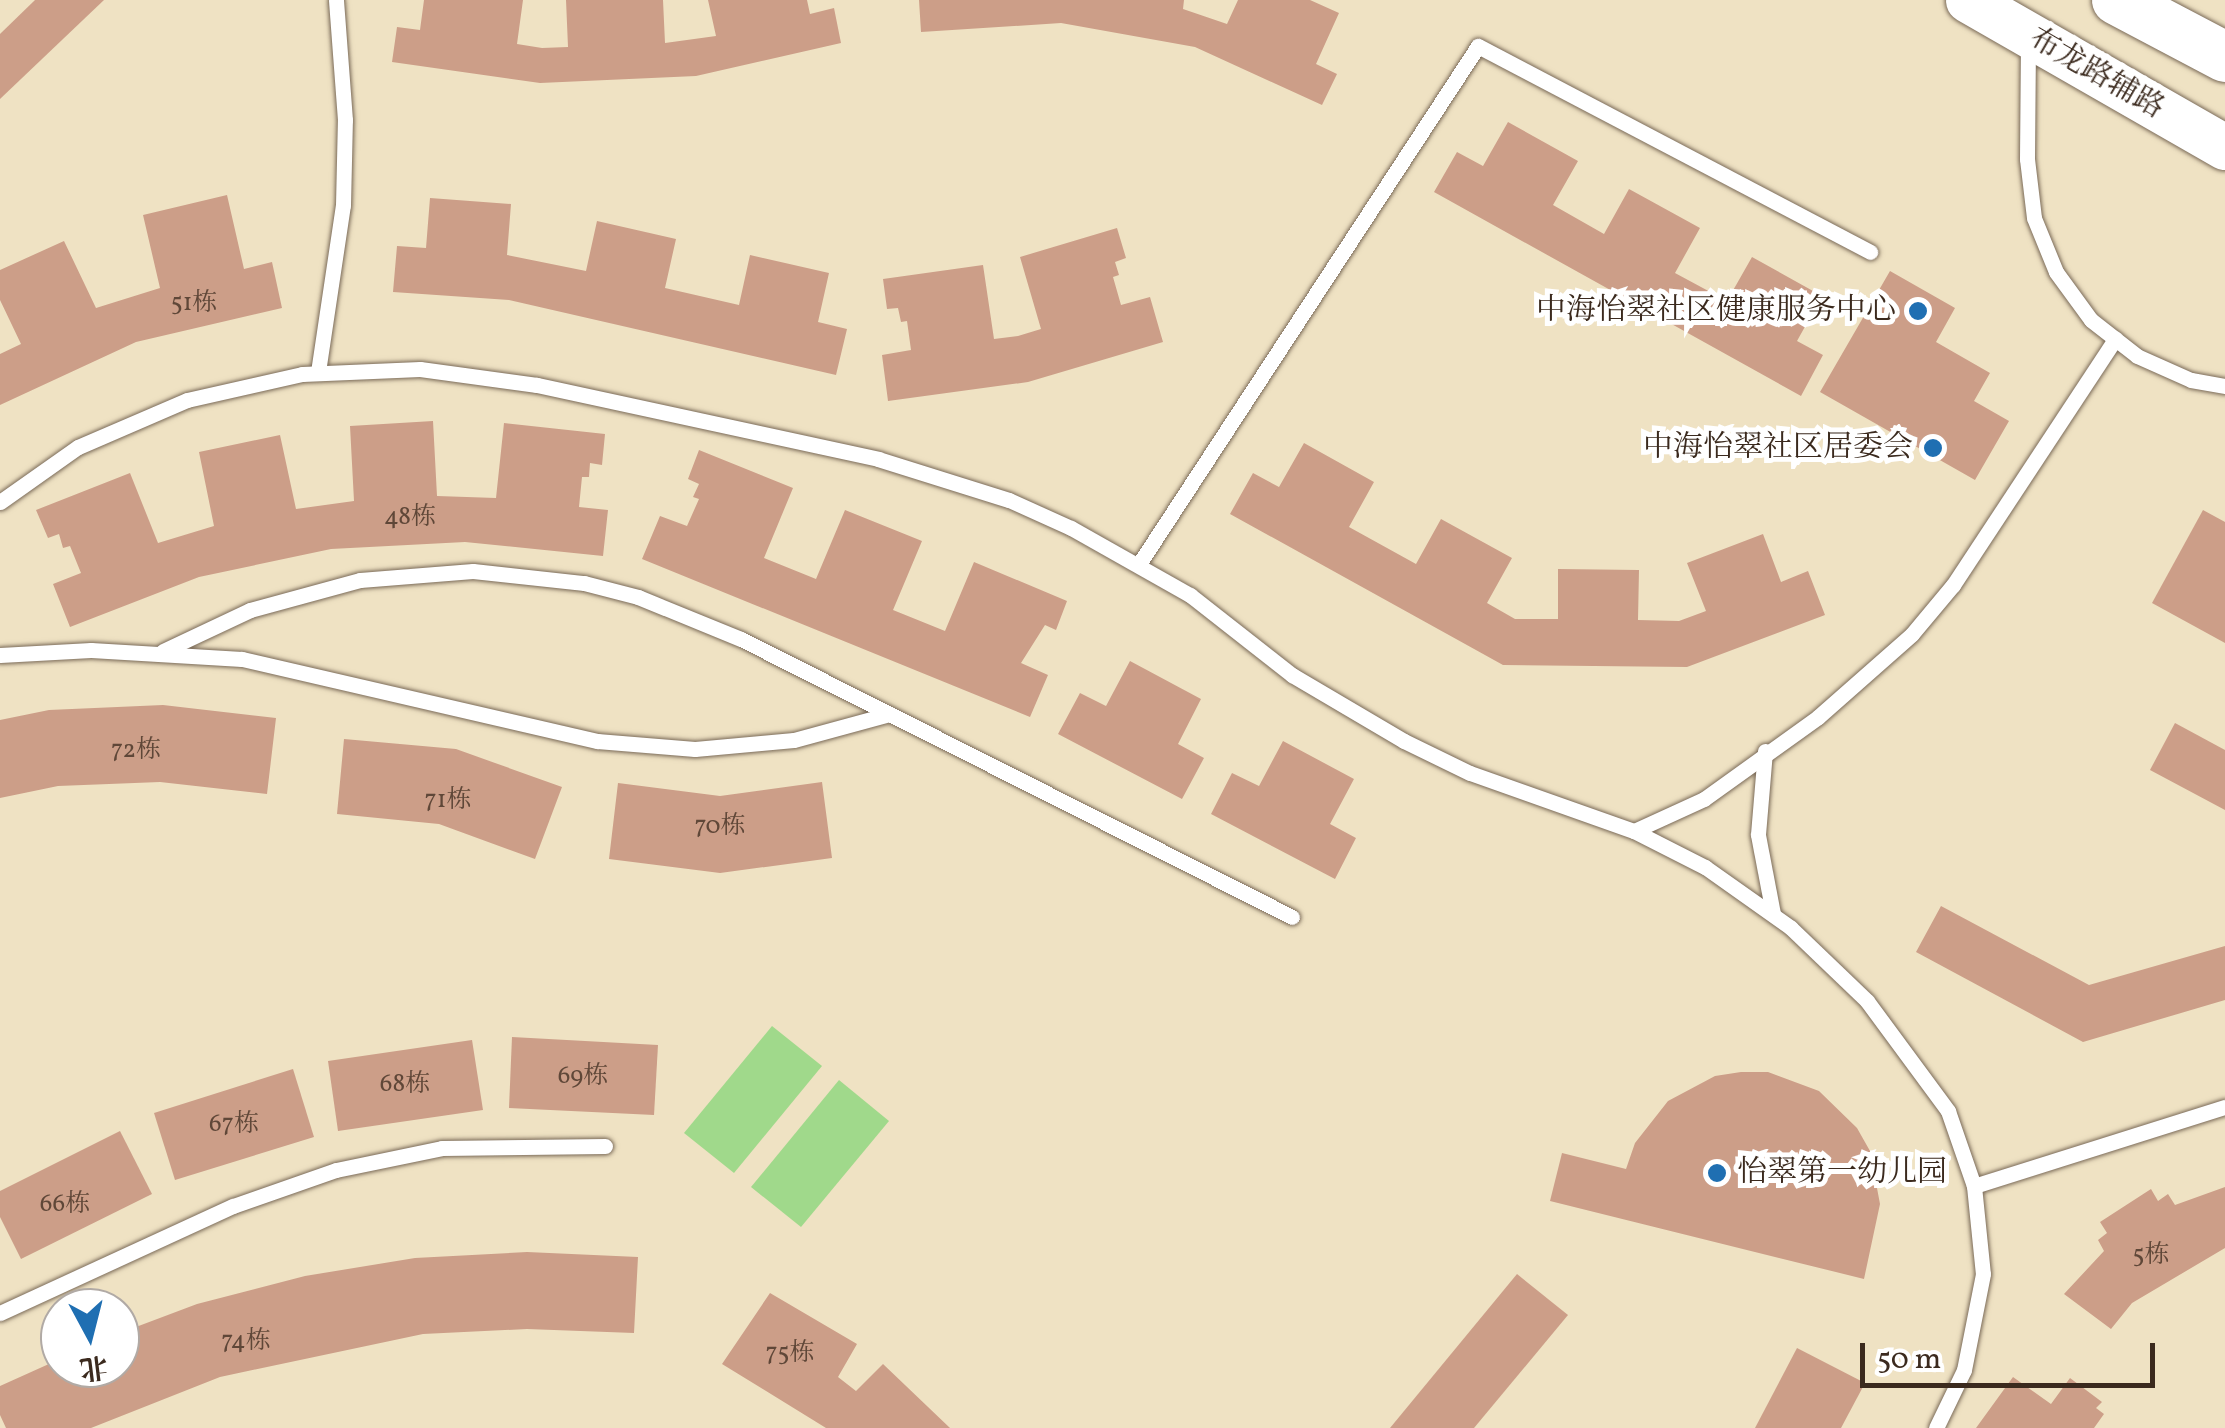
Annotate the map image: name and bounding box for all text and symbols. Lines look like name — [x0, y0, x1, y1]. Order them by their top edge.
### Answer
street label: 布龙路辅路 — [2022, 21, 2170, 127]
house number: 51栋 — [171, 289, 217, 319]
place label: 中海怡翠社区健康服务中心 — [1536, 293, 1896, 329]
marker: 中海怡翠社区健康服务中心 — [1905, 298, 1931, 324]
place label: 中海怡翠社区居委会 — [1643, 430, 1913, 466]
marker: 中海怡翠社区居委会 — [1922, 437, 1944, 459]
house number: 48栋 — [384, 503, 436, 533]
house number: 72栋 — [111, 736, 161, 766]
house number: 71栋 — [425, 786, 471, 816]
house number: 70栋 — [694, 812, 746, 842]
house number: 69栋 — [558, 1062, 608, 1092]
house number: 68栋 — [380, 1070, 430, 1100]
house number: 67栋 — [209, 1110, 259, 1140]
place label: 怡翠第一幼儿园 — [1737, 1155, 1947, 1191]
marker: 怡翠第一幼儿园 — [1706, 1162, 1728, 1184]
house number: 66栋 — [40, 1190, 90, 1220]
house number: 5栋 — [2132, 1241, 2170, 1271]
north arrow — [40, 1288, 140, 1388]
scale bar — [1865, 1323, 2160, 1385]
house number: 74栋 — [221, 1327, 271, 1357]
house number: 75栋 — [765, 1339, 815, 1369]
text: 50 m — [1877, 1339, 1941, 1381]
text: 北 — [77, 1345, 110, 1387]

